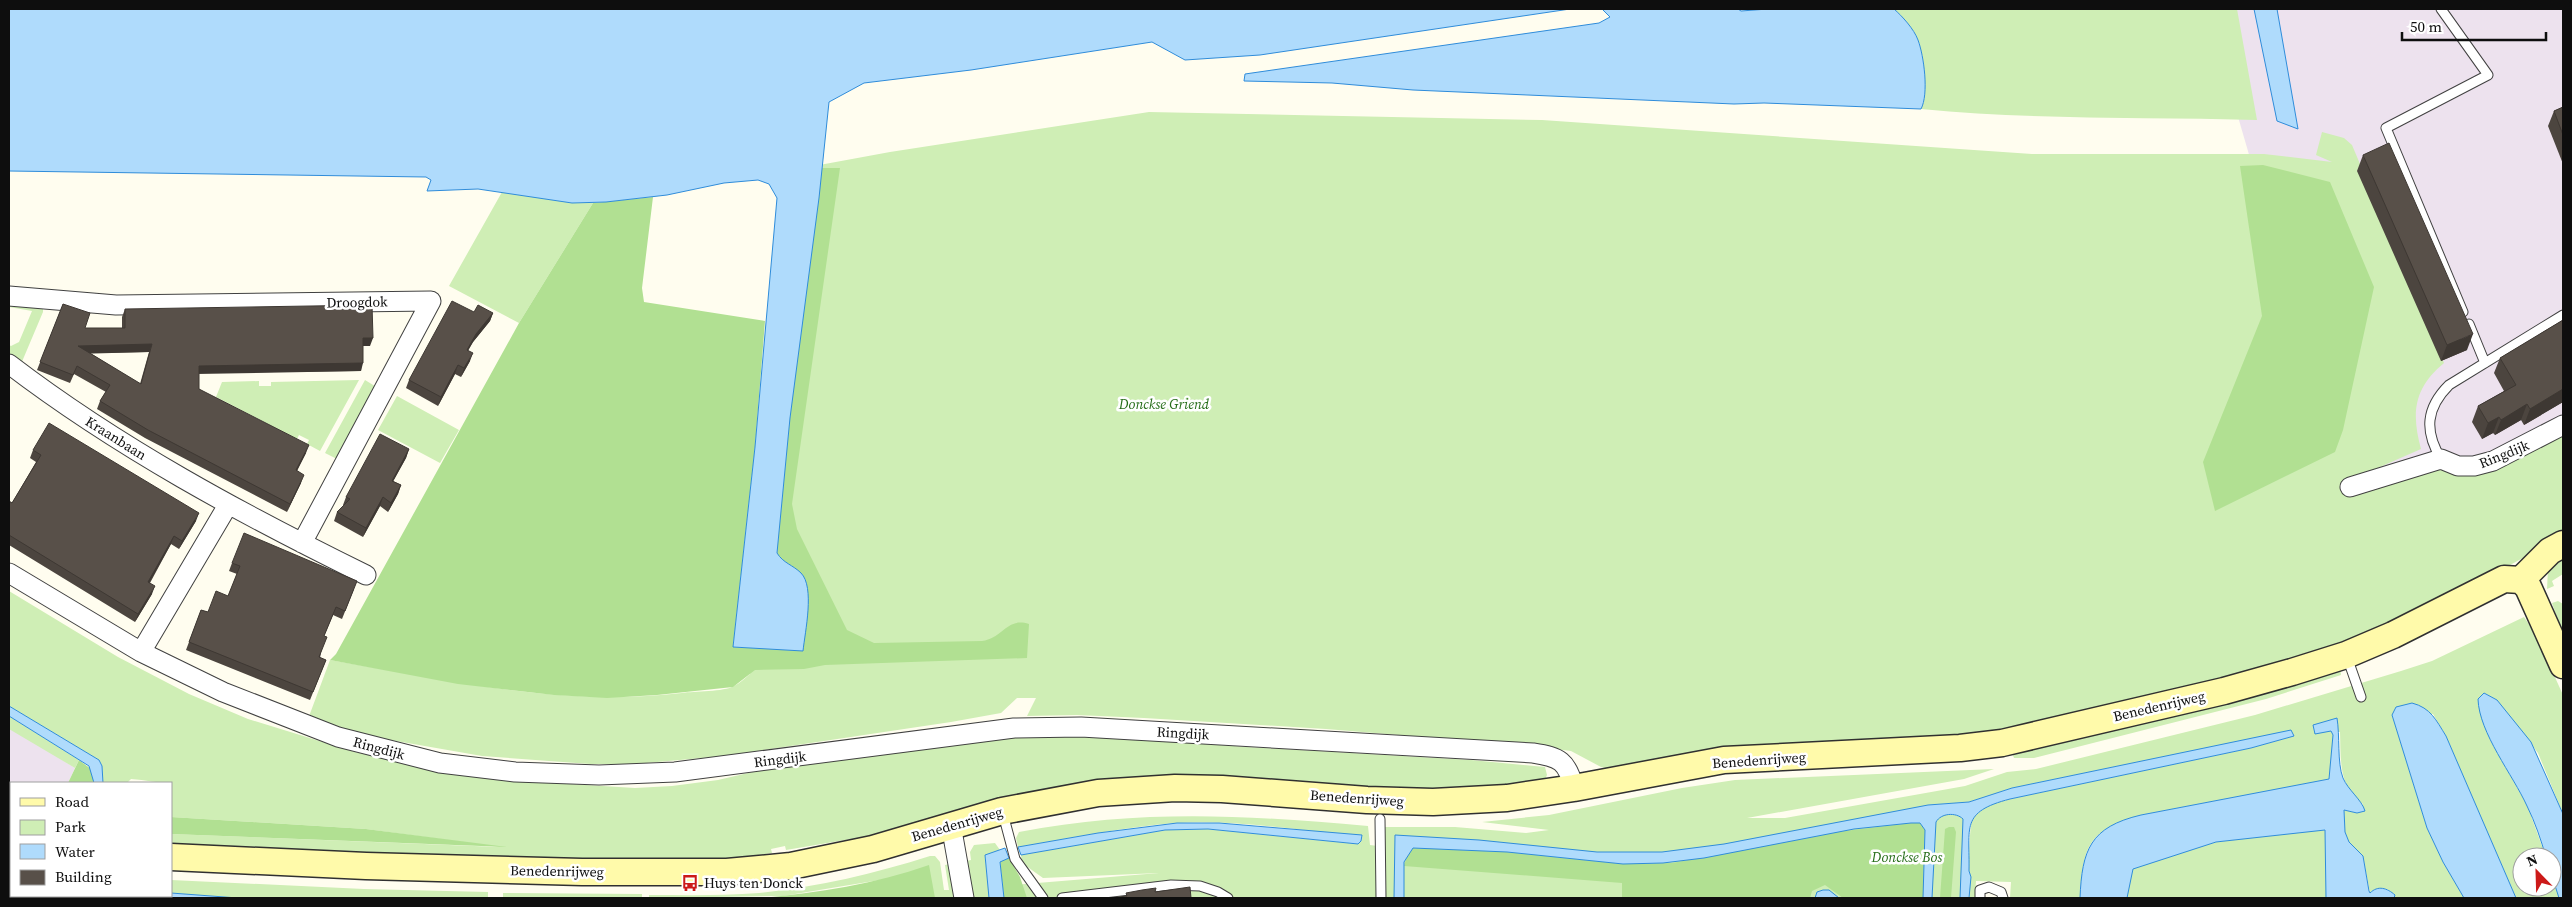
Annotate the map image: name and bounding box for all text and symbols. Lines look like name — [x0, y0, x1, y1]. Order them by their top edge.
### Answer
scale bar — [2402, 10, 2546, 42]
text: 50 m — [2410, 16, 2442, 37]
street label: Droogdok — [326, 291, 388, 313]
park label: Donckse Griend — [1118, 394, 1210, 414]
street label: Kraanbaan — [82, 411, 151, 465]
street label: Ringdijk — [2476, 435, 2532, 473]
street label: Benedenrijweg — [2111, 686, 2207, 726]
street label: Ringdijk — [1156, 722, 1210, 744]
street label: Ringdijk — [351, 732, 407, 765]
street label: Ringdijk — [753, 746, 808, 772]
street label: Benedenrijweg — [1711, 747, 1807, 773]
legend — [10, 782, 172, 897]
street label: Benedenrijweg — [1309, 785, 1405, 811]
text: Road — [55, 791, 89, 812]
street label: Benedenrijweg — [909, 801, 1005, 847]
text: Park — [55, 816, 87, 837]
text: Water — [55, 841, 96, 862]
park label: Donckse Bos — [1871, 847, 1943, 867]
north arrow — [2512, 847, 2562, 897]
text: N — [2523, 849, 2541, 871]
street label: Benedenrijweg — [510, 860, 604, 882]
text: Building — [55, 866, 112, 887]
bus stop icon: Huys ten Donck — [680, 873, 700, 893]
place label: Huys ten Donck — [704, 873, 803, 893]

